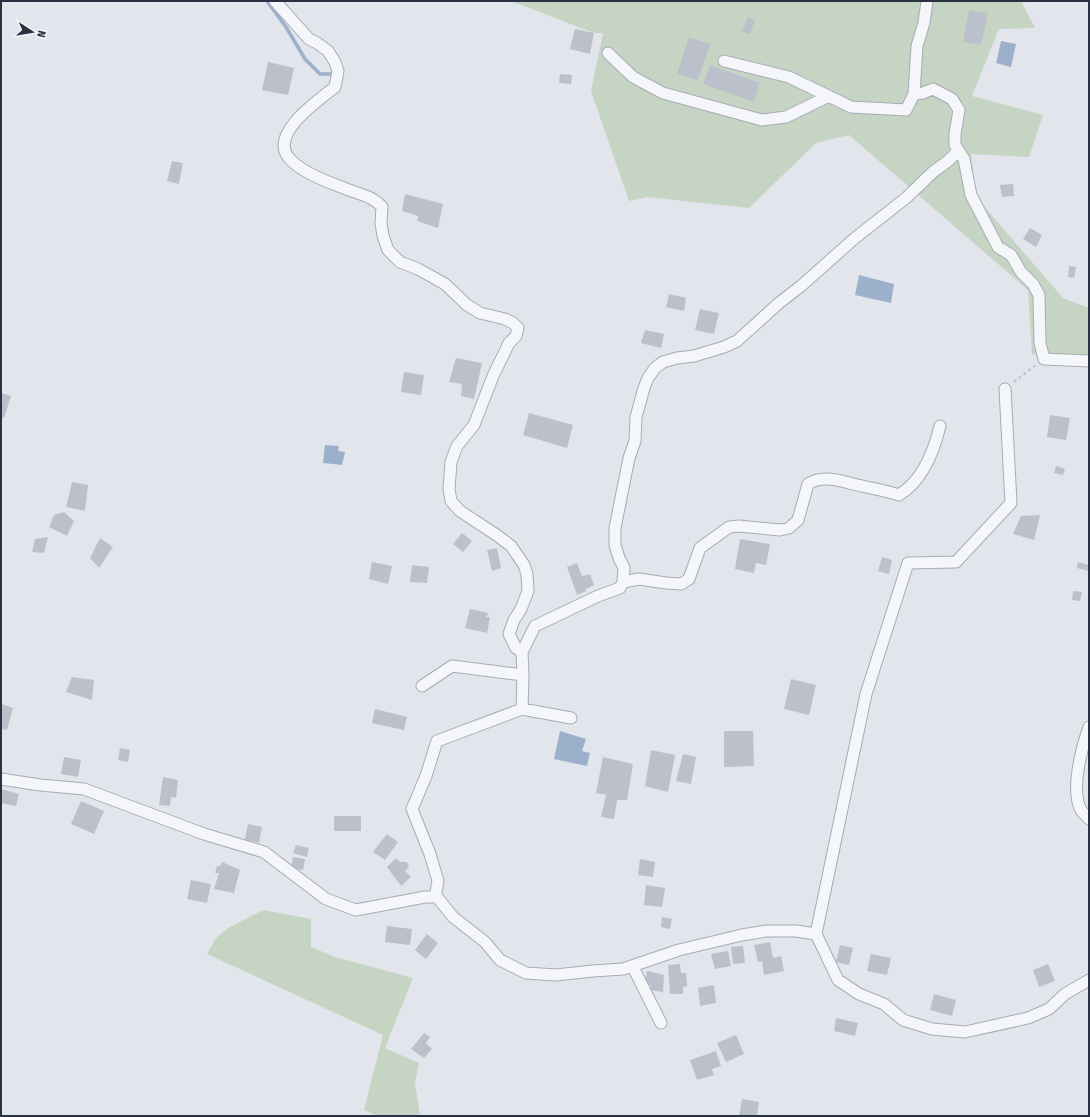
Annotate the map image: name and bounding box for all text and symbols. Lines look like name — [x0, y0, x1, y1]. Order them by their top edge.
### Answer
north arrow — [12, 12, 52, 52]
text: N — [34, 29, 48, 39]

